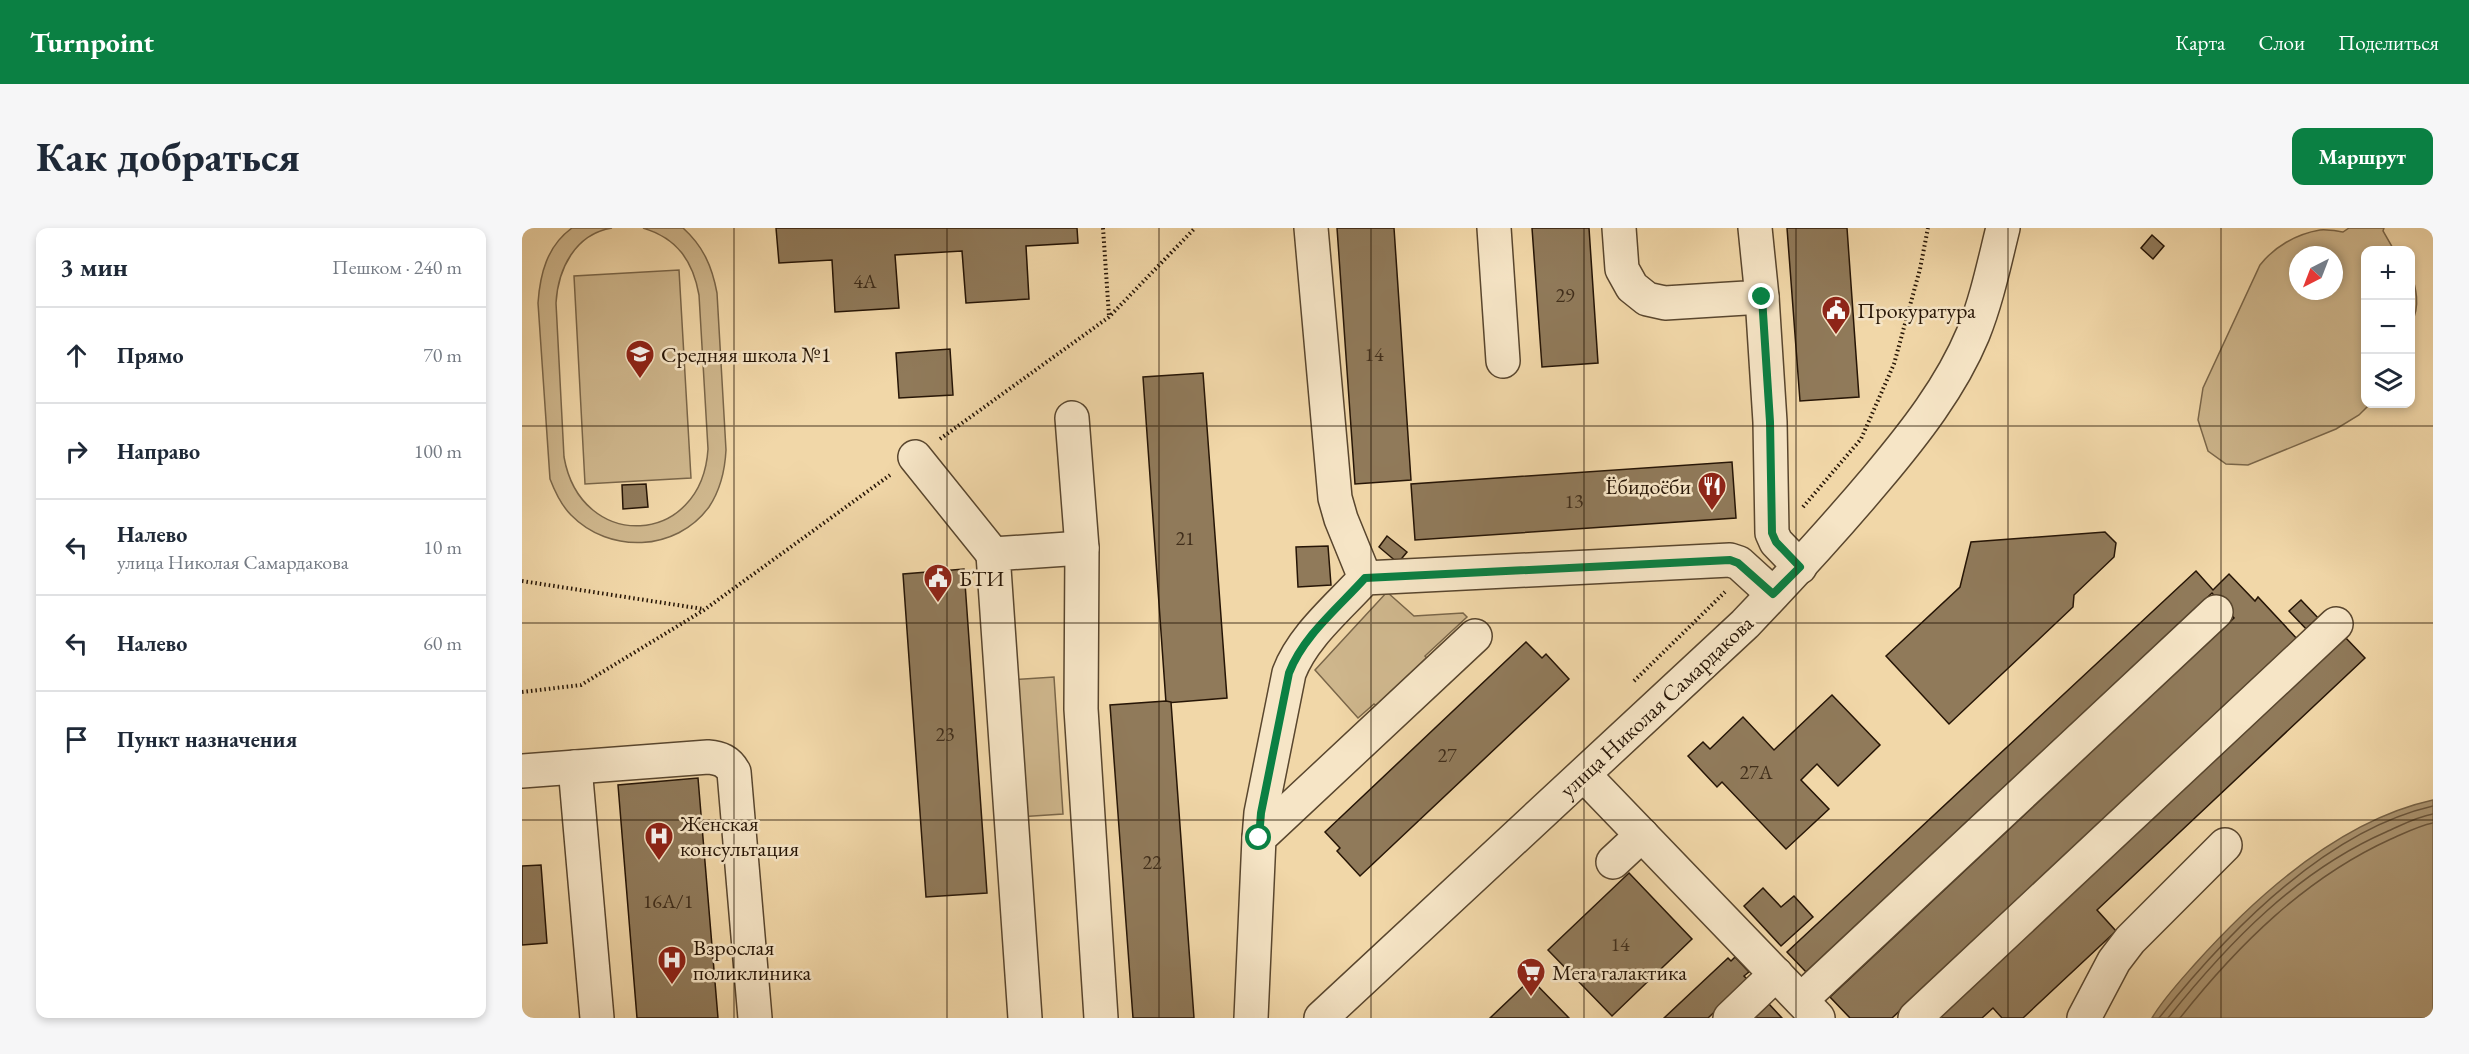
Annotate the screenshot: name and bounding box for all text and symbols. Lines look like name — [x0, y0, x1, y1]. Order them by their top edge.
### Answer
text: Turnpoint — [30, 24, 154, 60]
text: Карта — [2175, 29, 2225, 56]
text: Слои — [2258, 29, 2305, 56]
text: Поделиться — [2338, 29, 2439, 56]
button: Маршрут — [2292, 128, 2433, 185]
text: Как добраться — [36, 129, 300, 184]
north arrow — [2289, 246, 2343, 300]
map controls — [2361, 246, 2415, 408]
button: + — [2361, 246, 2415, 300]
text: 3 мин — [60, 250, 128, 284]
text: Пешком · 240 m — [332, 254, 462, 280]
house number: 4А — [853, 268, 877, 294]
house number: 29 — [1555, 282, 1575, 308]
route end — [1748, 283, 1774, 309]
public building icon: Прокуратура — [1820, 294, 1852, 336]
place label: Прокуратура — [1857, 296, 1976, 325]
button: − — [2361, 300, 2415, 354]
school or university icon: Средняя школа №1 — [624, 338, 656, 380]
icon: ahead — [60, 339, 93, 372]
place label: Средняя школа №1 — [661, 340, 831, 369]
text: Прямо — [117, 341, 184, 370]
house number: 14 — [1364, 341, 1384, 367]
text: 70 m — [423, 342, 462, 368]
button: layers — [2361, 354, 2415, 408]
icon: right — [60, 435, 93, 468]
text: Направо — [117, 437, 200, 466]
text: 100 m — [414, 438, 462, 464]
restaurant icon: Ёбидоёби — [1696, 470, 1728, 512]
place label: Ёбидоёби — [1605, 472, 1691, 501]
house number: 13 — [1564, 488, 1584, 514]
text: Налево — [117, 520, 187, 549]
house number: 21 — [1175, 525, 1195, 551]
icon: left — [60, 531, 93, 564]
text: 10 m — [423, 534, 462, 560]
text: улица Николая Самардакова — [117, 549, 349, 575]
public building icon: БТИ — [922, 562, 954, 604]
place label: БТИ — [959, 564, 1004, 593]
street label: улица Николая Самардакова — [1553, 609, 1760, 804]
icon: left — [60, 627, 93, 660]
text: Налево — [117, 629, 187, 658]
text: 60 m — [423, 630, 462, 656]
house number: 23 — [935, 721, 955, 747]
icon: arrive — [60, 723, 93, 756]
text: Пункт назначения — [117, 725, 297, 754]
house number: 27 — [1437, 742, 1457, 768]
house number: 27А — [1739, 759, 1773, 785]
place label: Женская консультация — [679, 809, 799, 863]
hospital icon: Женская консультация — [643, 820, 675, 862]
route start — [1245, 824, 1271, 850]
house number: 22 — [1142, 849, 1162, 875]
house number: 16А/1 — [643, 888, 693, 914]
house number: 14 — [1610, 931, 1630, 957]
place label: Взрослая поликлиника — [693, 933, 812, 987]
hospital icon: Взрослая поликлиника — [656, 944, 688, 986]
supermarket icon: Мега галактика — [1515, 956, 1547, 998]
place label: Мега галактика — [1552, 958, 1687, 987]

